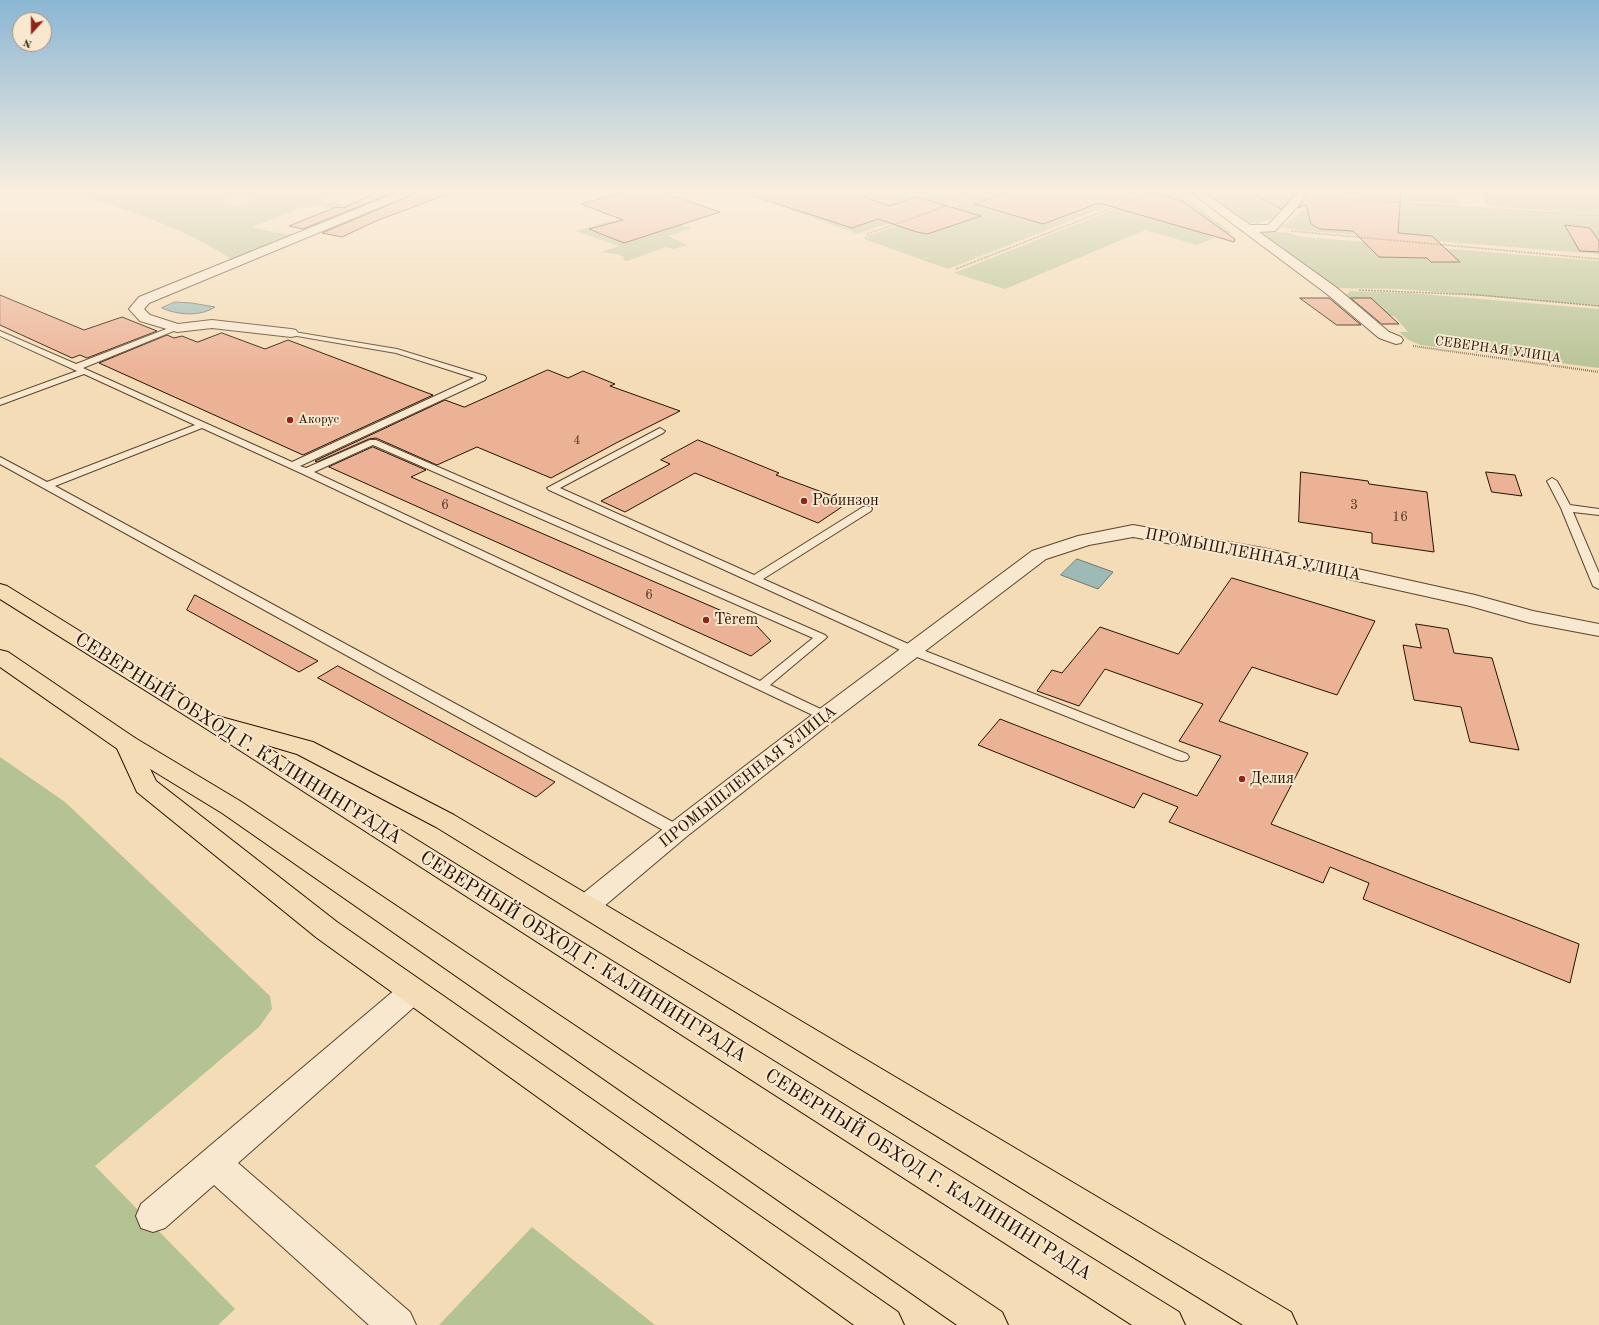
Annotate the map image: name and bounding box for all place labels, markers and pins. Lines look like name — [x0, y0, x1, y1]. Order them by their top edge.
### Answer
place label: Акорус — [298, 412, 339, 428]
marker: Акорус — [285, 415, 295, 425]
place label: Робинзон — [812, 491, 879, 511]
marker: Робинзон — [799, 496, 809, 506]
place label: Terem — [714, 610, 758, 630]
marker: Terem — [701, 615, 711, 625]
place label: Делия — [1250, 769, 1294, 789]
marker: Делия — [1237, 774, 1247, 784]

